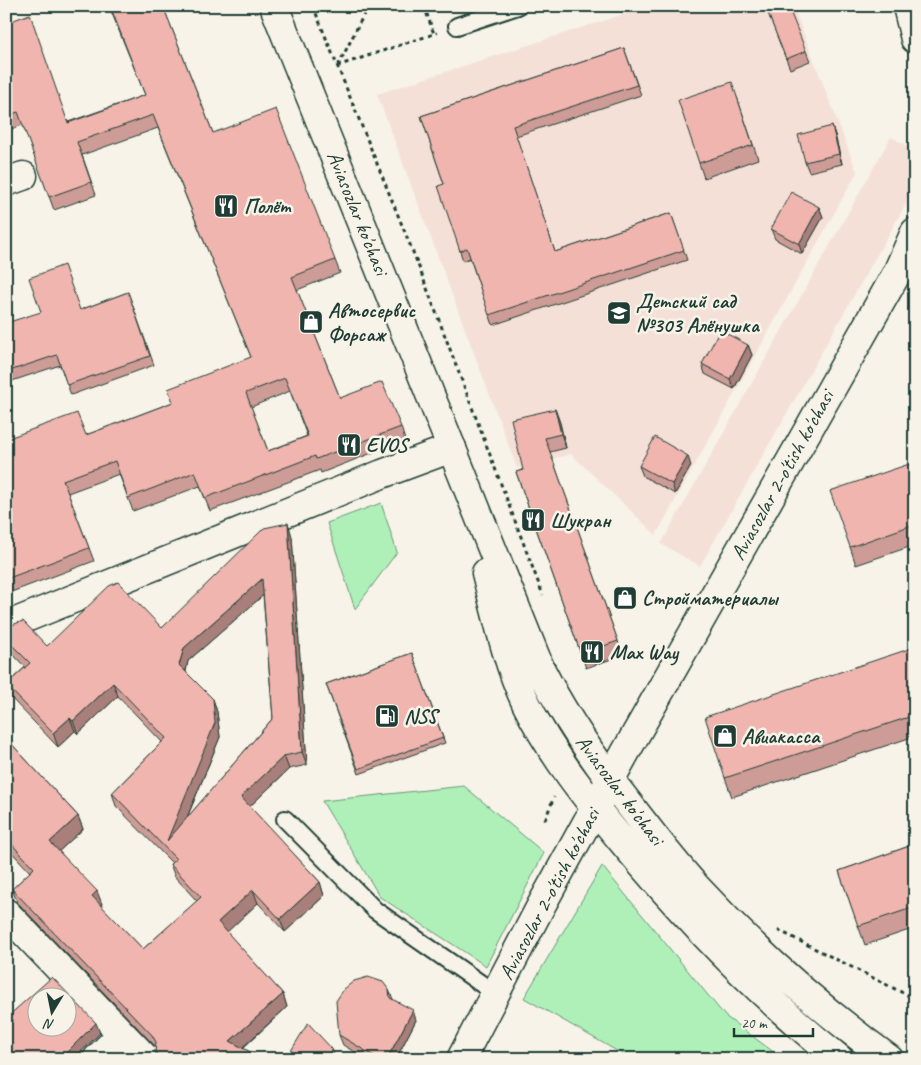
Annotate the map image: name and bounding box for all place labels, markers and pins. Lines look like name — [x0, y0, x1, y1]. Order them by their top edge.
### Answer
restaurant icon: Полёт — [213, 193, 239, 219]
place label: Полёт — [244, 193, 292, 219]
place label: Детский сад №303 Алёнушка — [636, 288, 761, 338]
place label: Автосервис Форсаж — [328, 297, 416, 347]
school or university icon: Детский сад №303 Алёнушка — [606, 300, 632, 326]
shop icon: Автосервис Форсаж — [298, 309, 324, 335]
restaurant icon: EVOS — [336, 432, 362, 458]
place label: EVOS — [366, 432, 411, 458]
restaurant icon: Шукран — [520, 507, 546, 533]
place label: Шукран — [550, 507, 612, 533]
shop icon: Стройматериалы — [612, 585, 638, 611]
place label: Стройматериалы — [642, 585, 780, 611]
restaurant icon: Max Way — [579, 639, 605, 665]
place label: Max Way — [610, 639, 680, 666]
fuel station icon: NSS — [374, 703, 400, 729]
place label: NSS — [404, 703, 441, 729]
shop icon: Авиакасса — [712, 723, 738, 749]
place label: Авиакасса — [742, 723, 821, 749]

